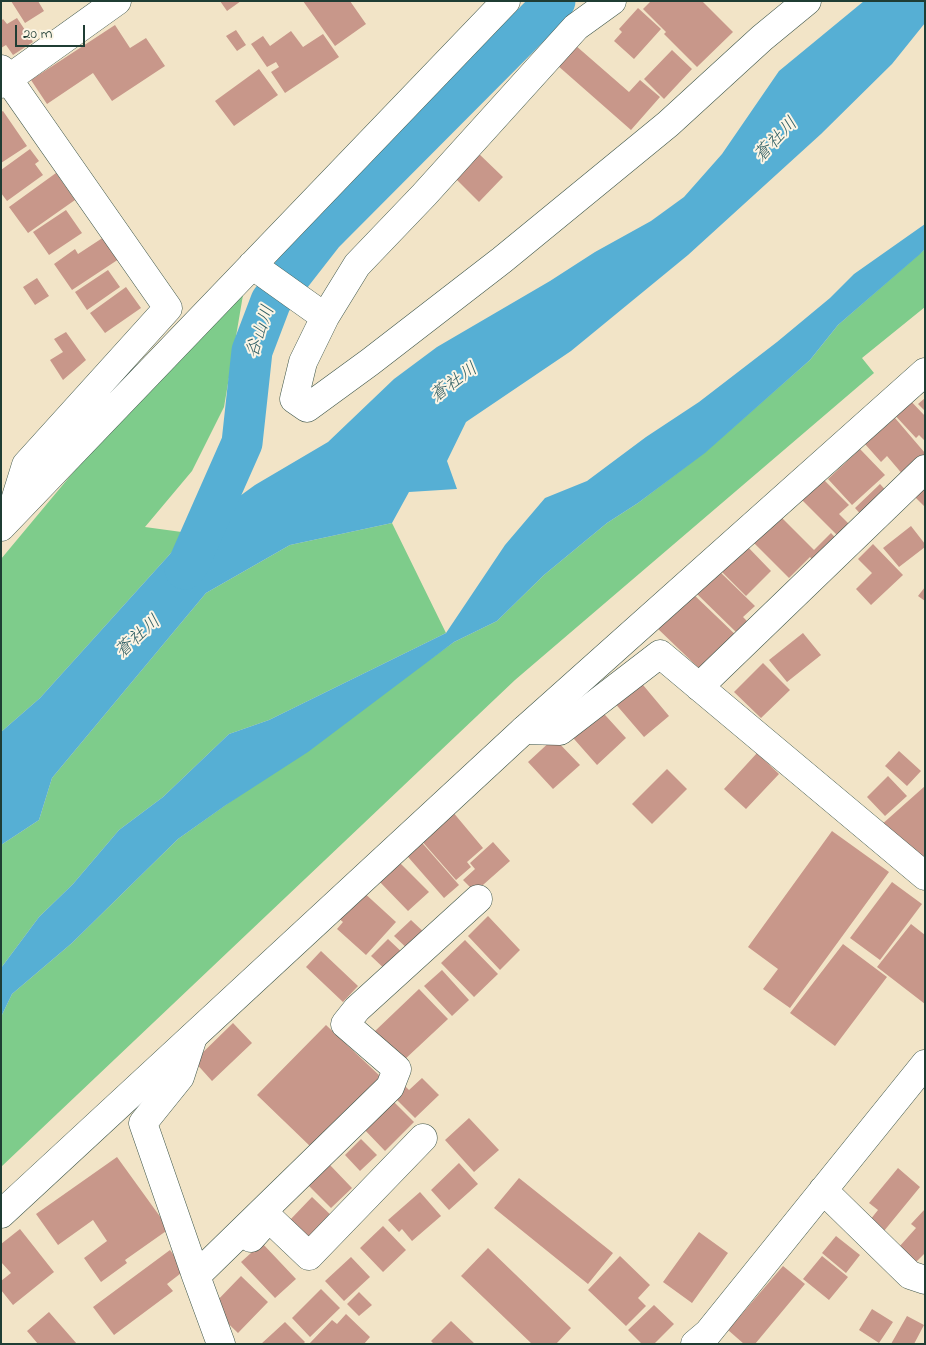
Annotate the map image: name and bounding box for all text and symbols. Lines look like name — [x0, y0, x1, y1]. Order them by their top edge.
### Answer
scale bar — [18, 15, 88, 47]
text: 20 m — [23, 23, 52, 45]
water label: 蒼社川 — [750, 114, 804, 168]
water label: 谷山川 — [243, 303, 281, 361]
water label: 蒼社川 — [427, 359, 483, 409]
water label: 蒼社川 — [112, 612, 166, 664]

